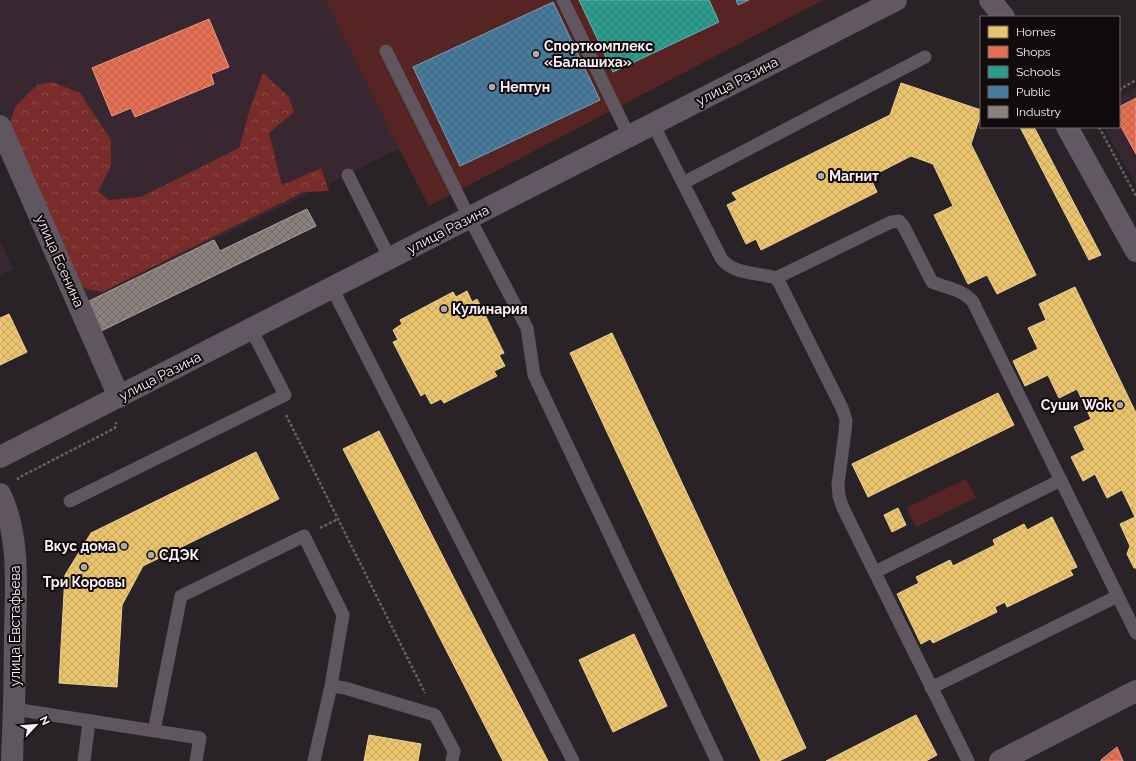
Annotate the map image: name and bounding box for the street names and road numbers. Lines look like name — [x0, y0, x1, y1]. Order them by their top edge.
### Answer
street label: улица Разина — [693, 53, 781, 109]
street label: улица Разина — [404, 201, 492, 257]
street label: улица Есенина — [32, 212, 88, 310]
street label: улица Разина — [116, 348, 204, 404]
street label: улица Евстафьева — [7, 565, 23, 687]

